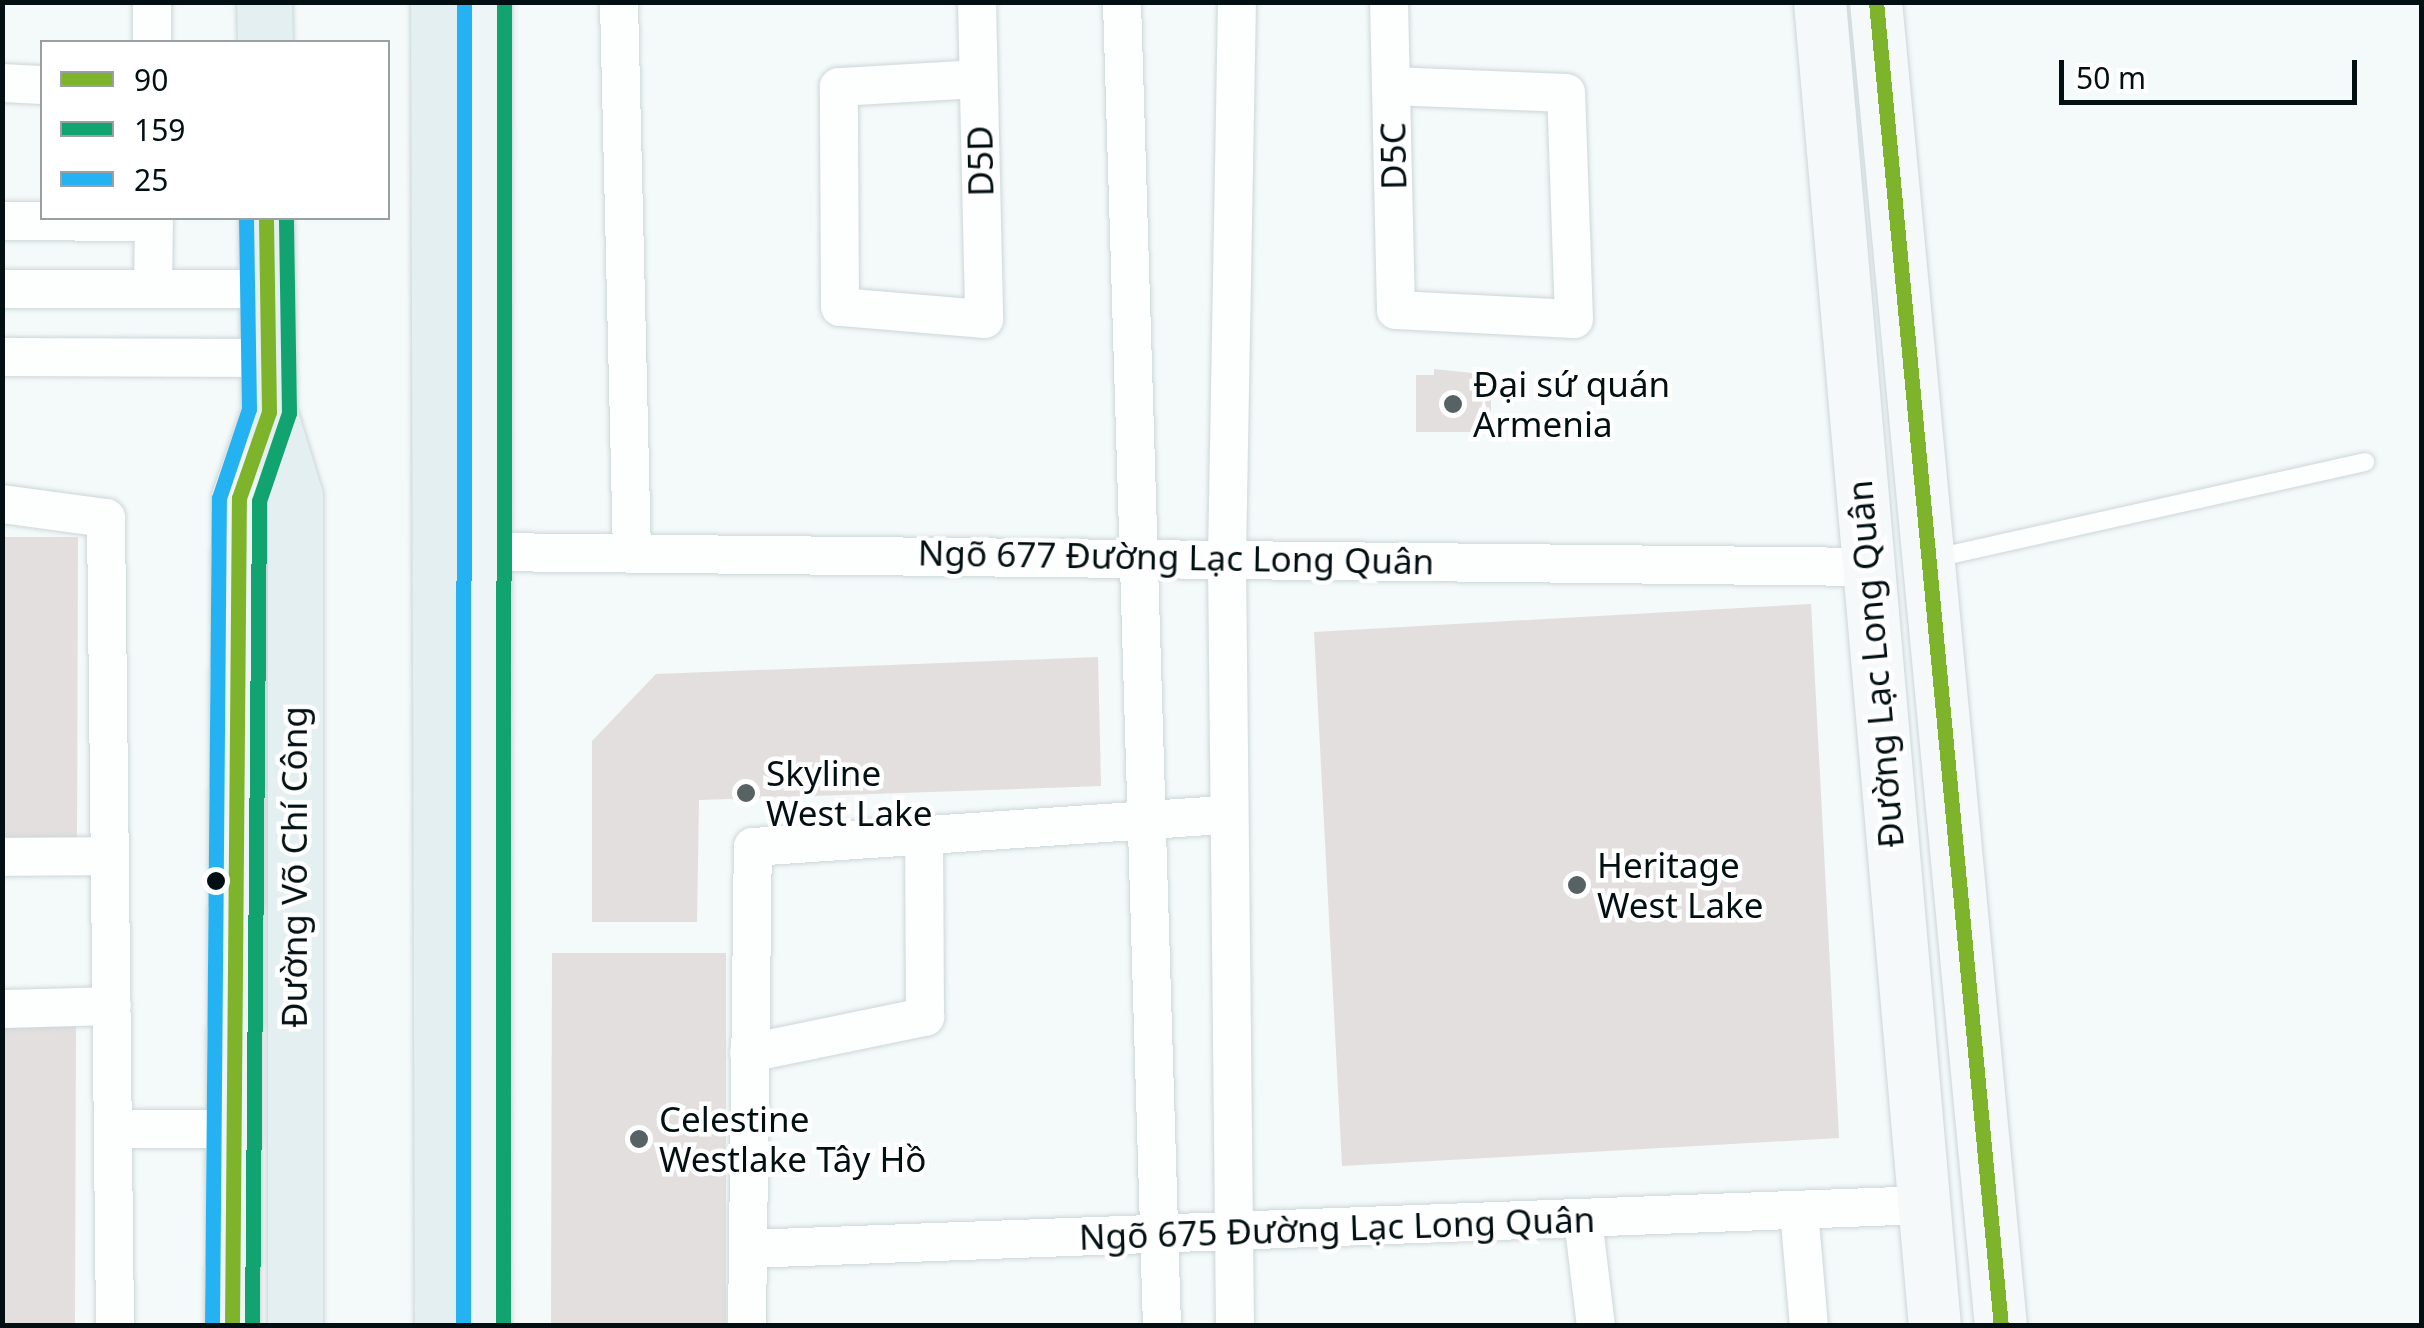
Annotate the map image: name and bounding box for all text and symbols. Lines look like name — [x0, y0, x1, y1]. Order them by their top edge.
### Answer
legend — [40, 40, 390, 220]
scale bar — [2064, 40, 2362, 102]
text: 50 m — [2076, 57, 2146, 98]
text: 90 — [134, 59, 168, 100]
text: 159 — [134, 109, 185, 150]
street label: D5C — [1371, 122, 1415, 190]
street label: D5D — [958, 125, 1002, 197]
text: 25 — [134, 159, 168, 200]
place label: Đại sứ quán Armenia — [1473, 363, 1670, 445]
marker: Đại sứ quán Armenia — [1442, 393, 1464, 415]
street label: Đường Lạc Long Quân — [1838, 478, 1912, 850]
street label: Ngõ 677 Đường Lạc Long Quân — [917, 531, 1435, 583]
street label: Đường Võ Chí Công — [273, 706, 315, 1028]
place label: Skyline West Lake — [766, 752, 932, 834]
marker: Skyline West Lake — [735, 782, 757, 804]
place label: Heritage West Lake — [1597, 844, 1763, 926]
unlabelled marker — [206, 871, 226, 891]
marker: Heritage West Lake — [1566, 874, 1588, 896]
place label: Celestine Westlake Tây Hồ — [659, 1098, 927, 1180]
marker: Celestine Westlake Tây Hồ — [628, 1128, 650, 1150]
street label: Ngõ 675 Đường Lạc Long Quân — [1078, 1198, 1596, 1258]

